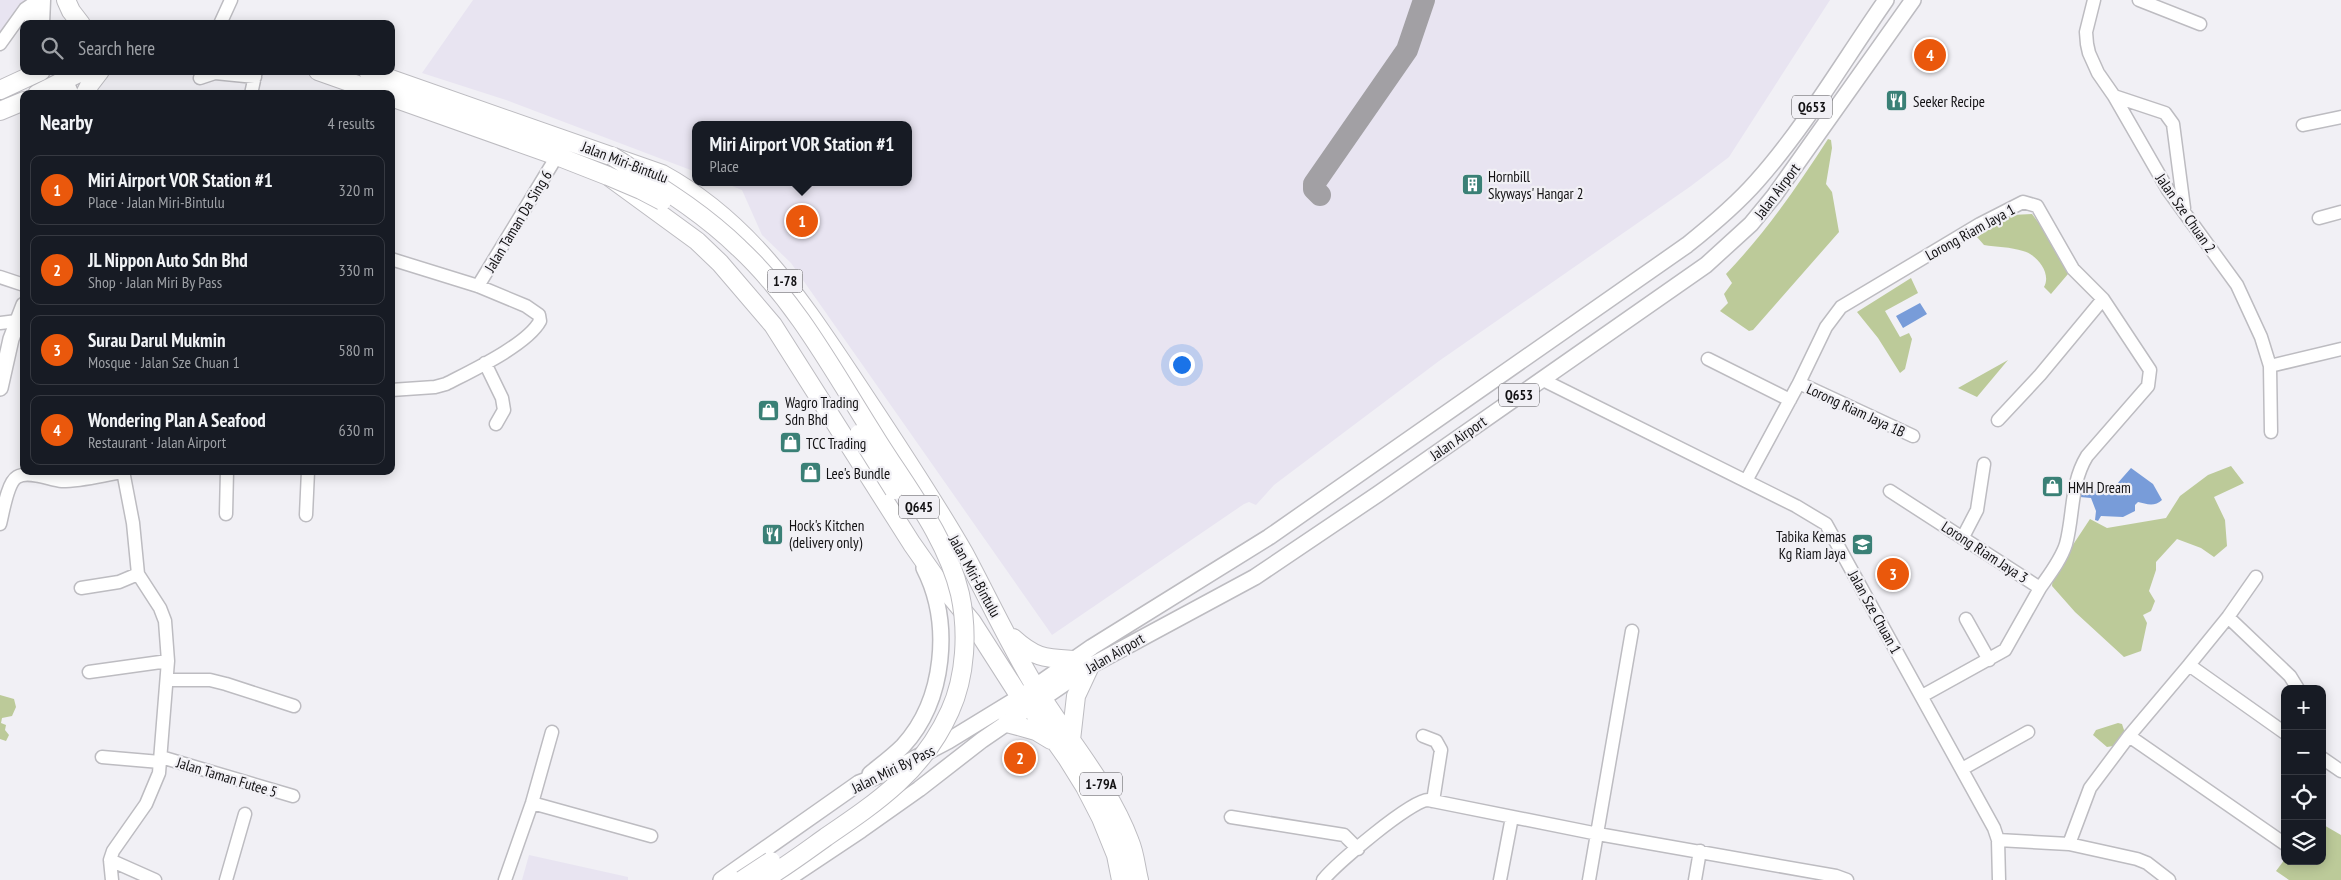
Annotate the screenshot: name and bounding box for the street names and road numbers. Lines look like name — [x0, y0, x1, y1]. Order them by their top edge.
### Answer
road number: Q653 — [1792, 95, 1832, 118]
street label: Jalan Miri-Bintulu — [578, 136, 671, 187]
street label: Jalan Airport — [1749, 160, 1804, 223]
street label: Jalan Taman Da Sing 6 — [480, 167, 556, 276]
street label: Jalan Sze Chuan 2 — [2151, 169, 2220, 256]
street label: Lorong Riam Jaya 1 — [1922, 200, 2018, 264]
road number: 1-78 — [768, 270, 802, 292]
street label: Lorong Riam Jaya 1B — [1804, 379, 1908, 441]
road number: Q653 — [1499, 384, 1539, 406]
street label: Jalan Airport — [1425, 412, 1490, 465]
road number: Q645 — [899, 496, 939, 518]
street label: Lorong Riam Jaya 3 — [1938, 517, 2032, 587]
street label: Jalan Miri-Bintulu — [944, 531, 1005, 620]
street label: Jalan Sze Chuan 1 — [1844, 566, 1906, 657]
street label: Jalan Airport — [1081, 629, 1148, 678]
street label: Jalan Miri By Pass — [847, 741, 938, 798]
street label: Jalan Taman Futee 5 — [173, 752, 280, 801]
road number: 1-79A — [1080, 772, 1122, 796]

